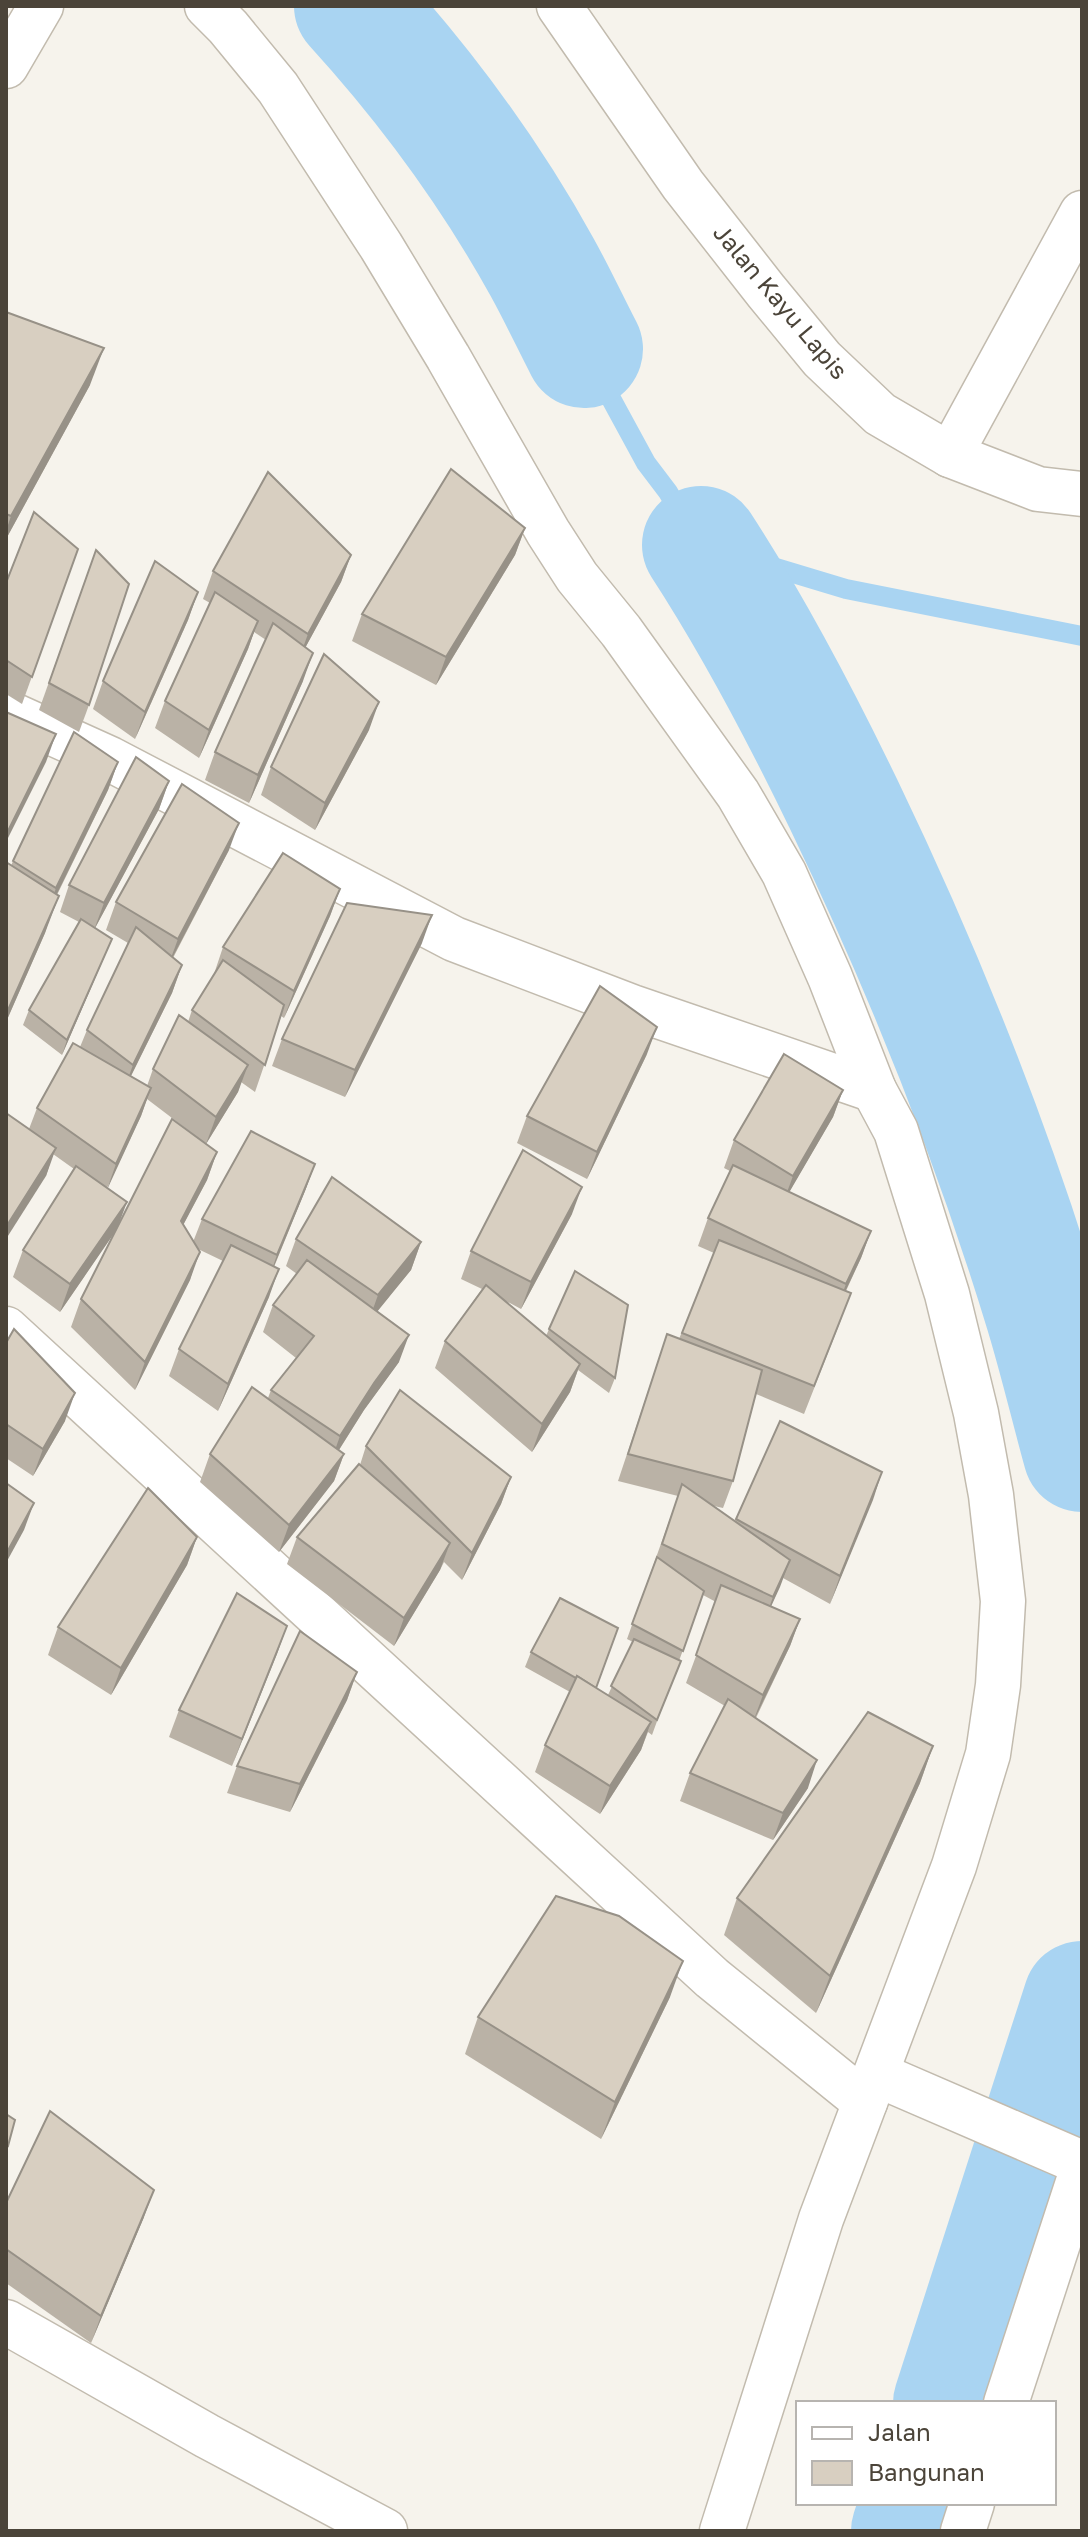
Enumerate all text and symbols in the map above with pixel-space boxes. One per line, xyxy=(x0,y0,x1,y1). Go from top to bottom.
street label: Jalan Kayu Lapis xyxy=(708,218,854,385)
legend xyxy=(796,2401,1056,2505)
text: Jalan xyxy=(868,2417,931,2446)
text: Bangunan xyxy=(868,2457,985,2486)

